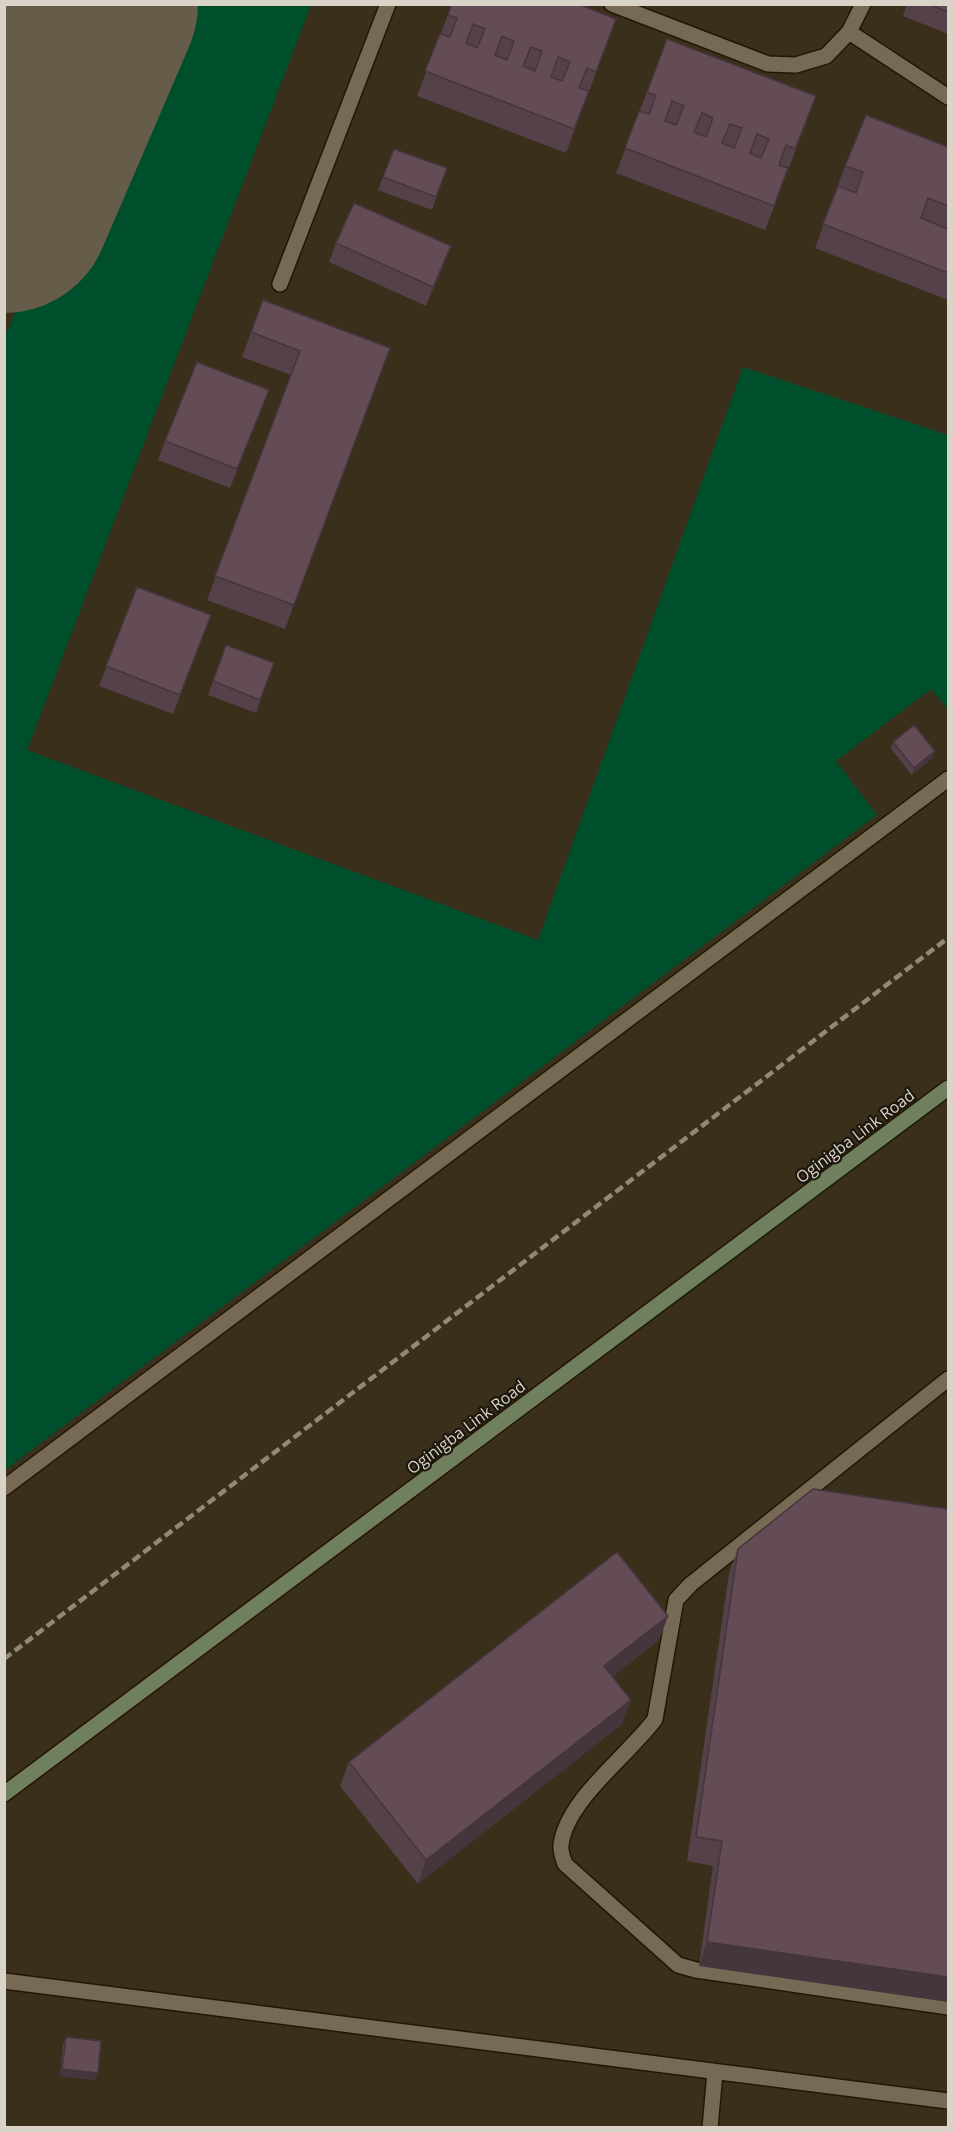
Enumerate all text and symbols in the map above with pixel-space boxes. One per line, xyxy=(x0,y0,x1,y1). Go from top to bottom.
street label: Oginigba Link Road xyxy=(791,1084,919,1188)
street label: Oginigba Link Road xyxy=(402,1375,530,1479)

